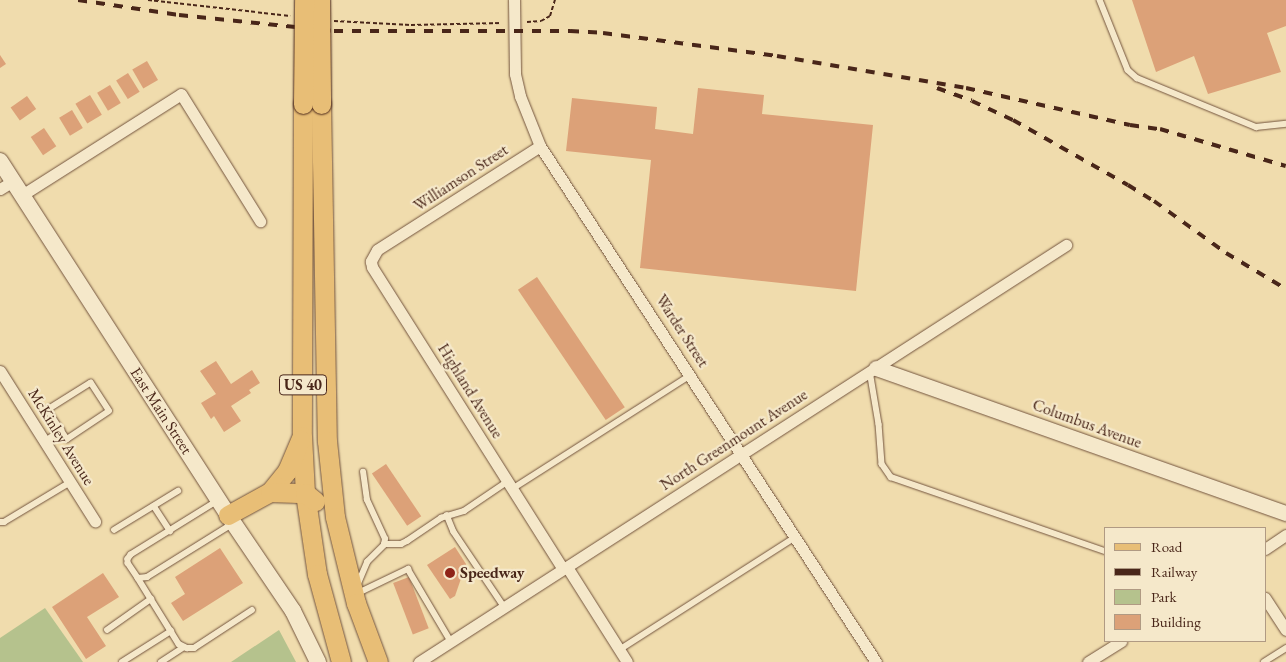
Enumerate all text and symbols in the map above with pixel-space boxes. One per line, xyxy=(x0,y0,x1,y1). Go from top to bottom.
street label: Williamson Street xyxy=(410,140,512,216)
street label: Warder Street xyxy=(651,291,713,371)
street label: Highland Avenue xyxy=(433,340,507,442)
street label: East Main Street xyxy=(126,364,196,458)
road number: US 40 xyxy=(278,372,328,398)
street label: McKinley Avenue xyxy=(24,385,98,489)
street label: North Greenmount Avenue xyxy=(657,385,811,495)
street label: Columbus Avenue xyxy=(1030,395,1144,453)
legend xyxy=(1104,527,1266,642)
text: Road xyxy=(1151,537,1182,556)
text: Railway xyxy=(1151,562,1197,581)
place label: Speedway xyxy=(460,563,525,583)
marker: Speedway xyxy=(444,567,456,579)
text: Park xyxy=(1151,587,1177,606)
text: Building xyxy=(1151,612,1201,631)

